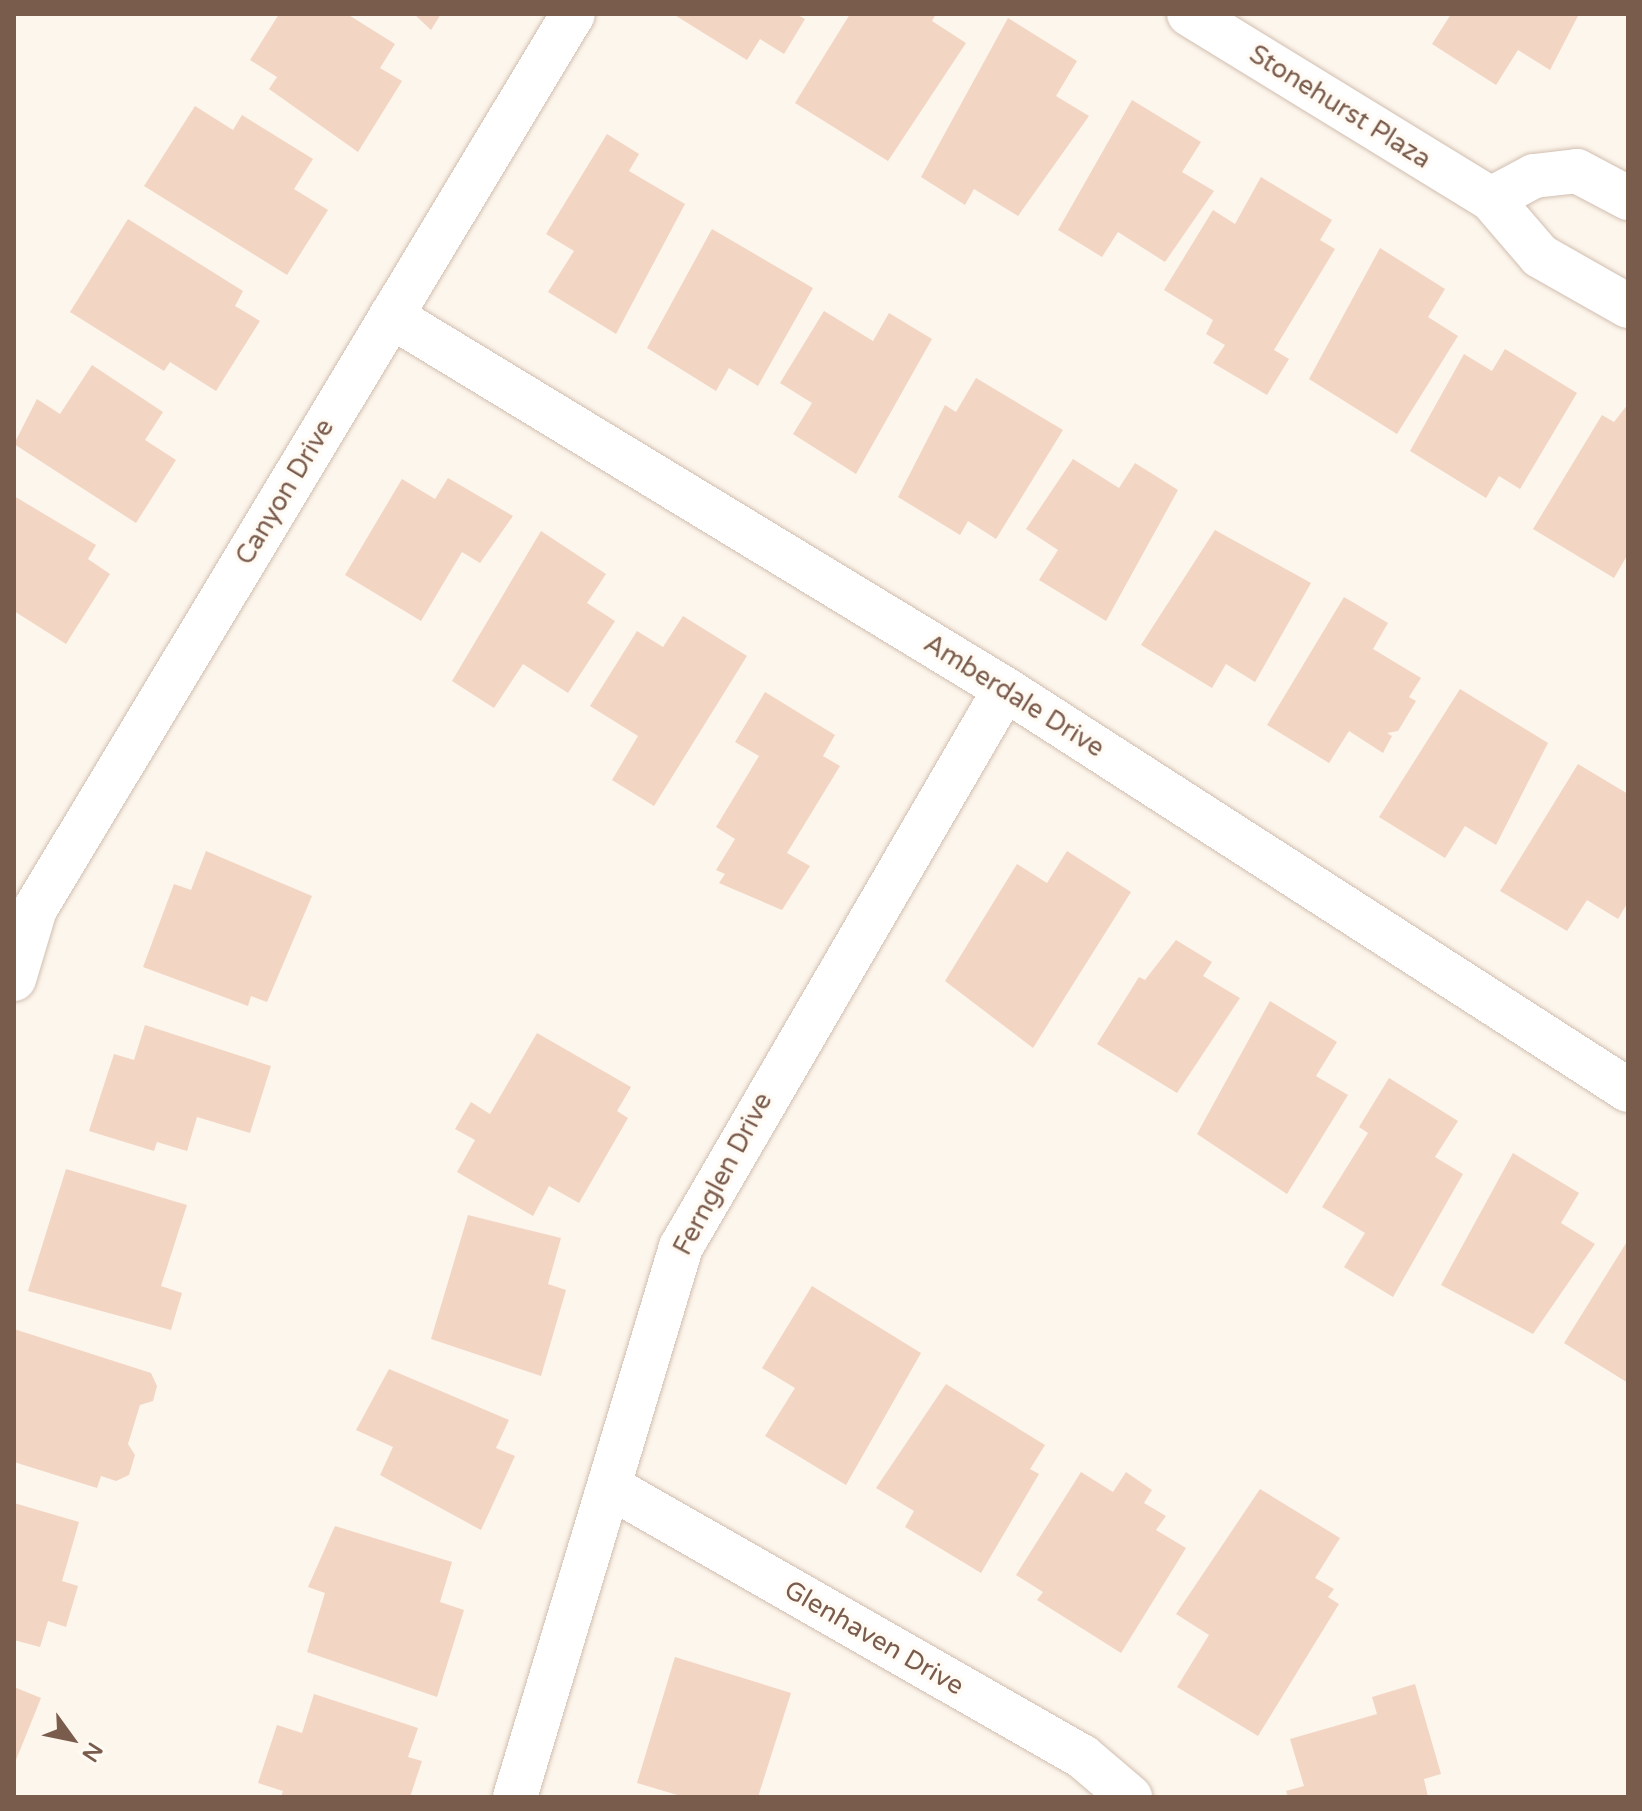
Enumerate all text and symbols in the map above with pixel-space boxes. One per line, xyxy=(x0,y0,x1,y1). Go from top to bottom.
street label: Stonehurst Plaza xyxy=(1243,39,1437,175)
street label: Canyon Drive xyxy=(229,413,341,571)
street label: Amberdale Drive xyxy=(918,628,1110,764)
street label: Fernglen Drive xyxy=(667,1087,779,1261)
street label: Glenhaven Drive xyxy=(779,1574,969,1702)
north arrow xyxy=(32,1699,112,1779)
text: N xyxy=(76,1738,108,1767)

